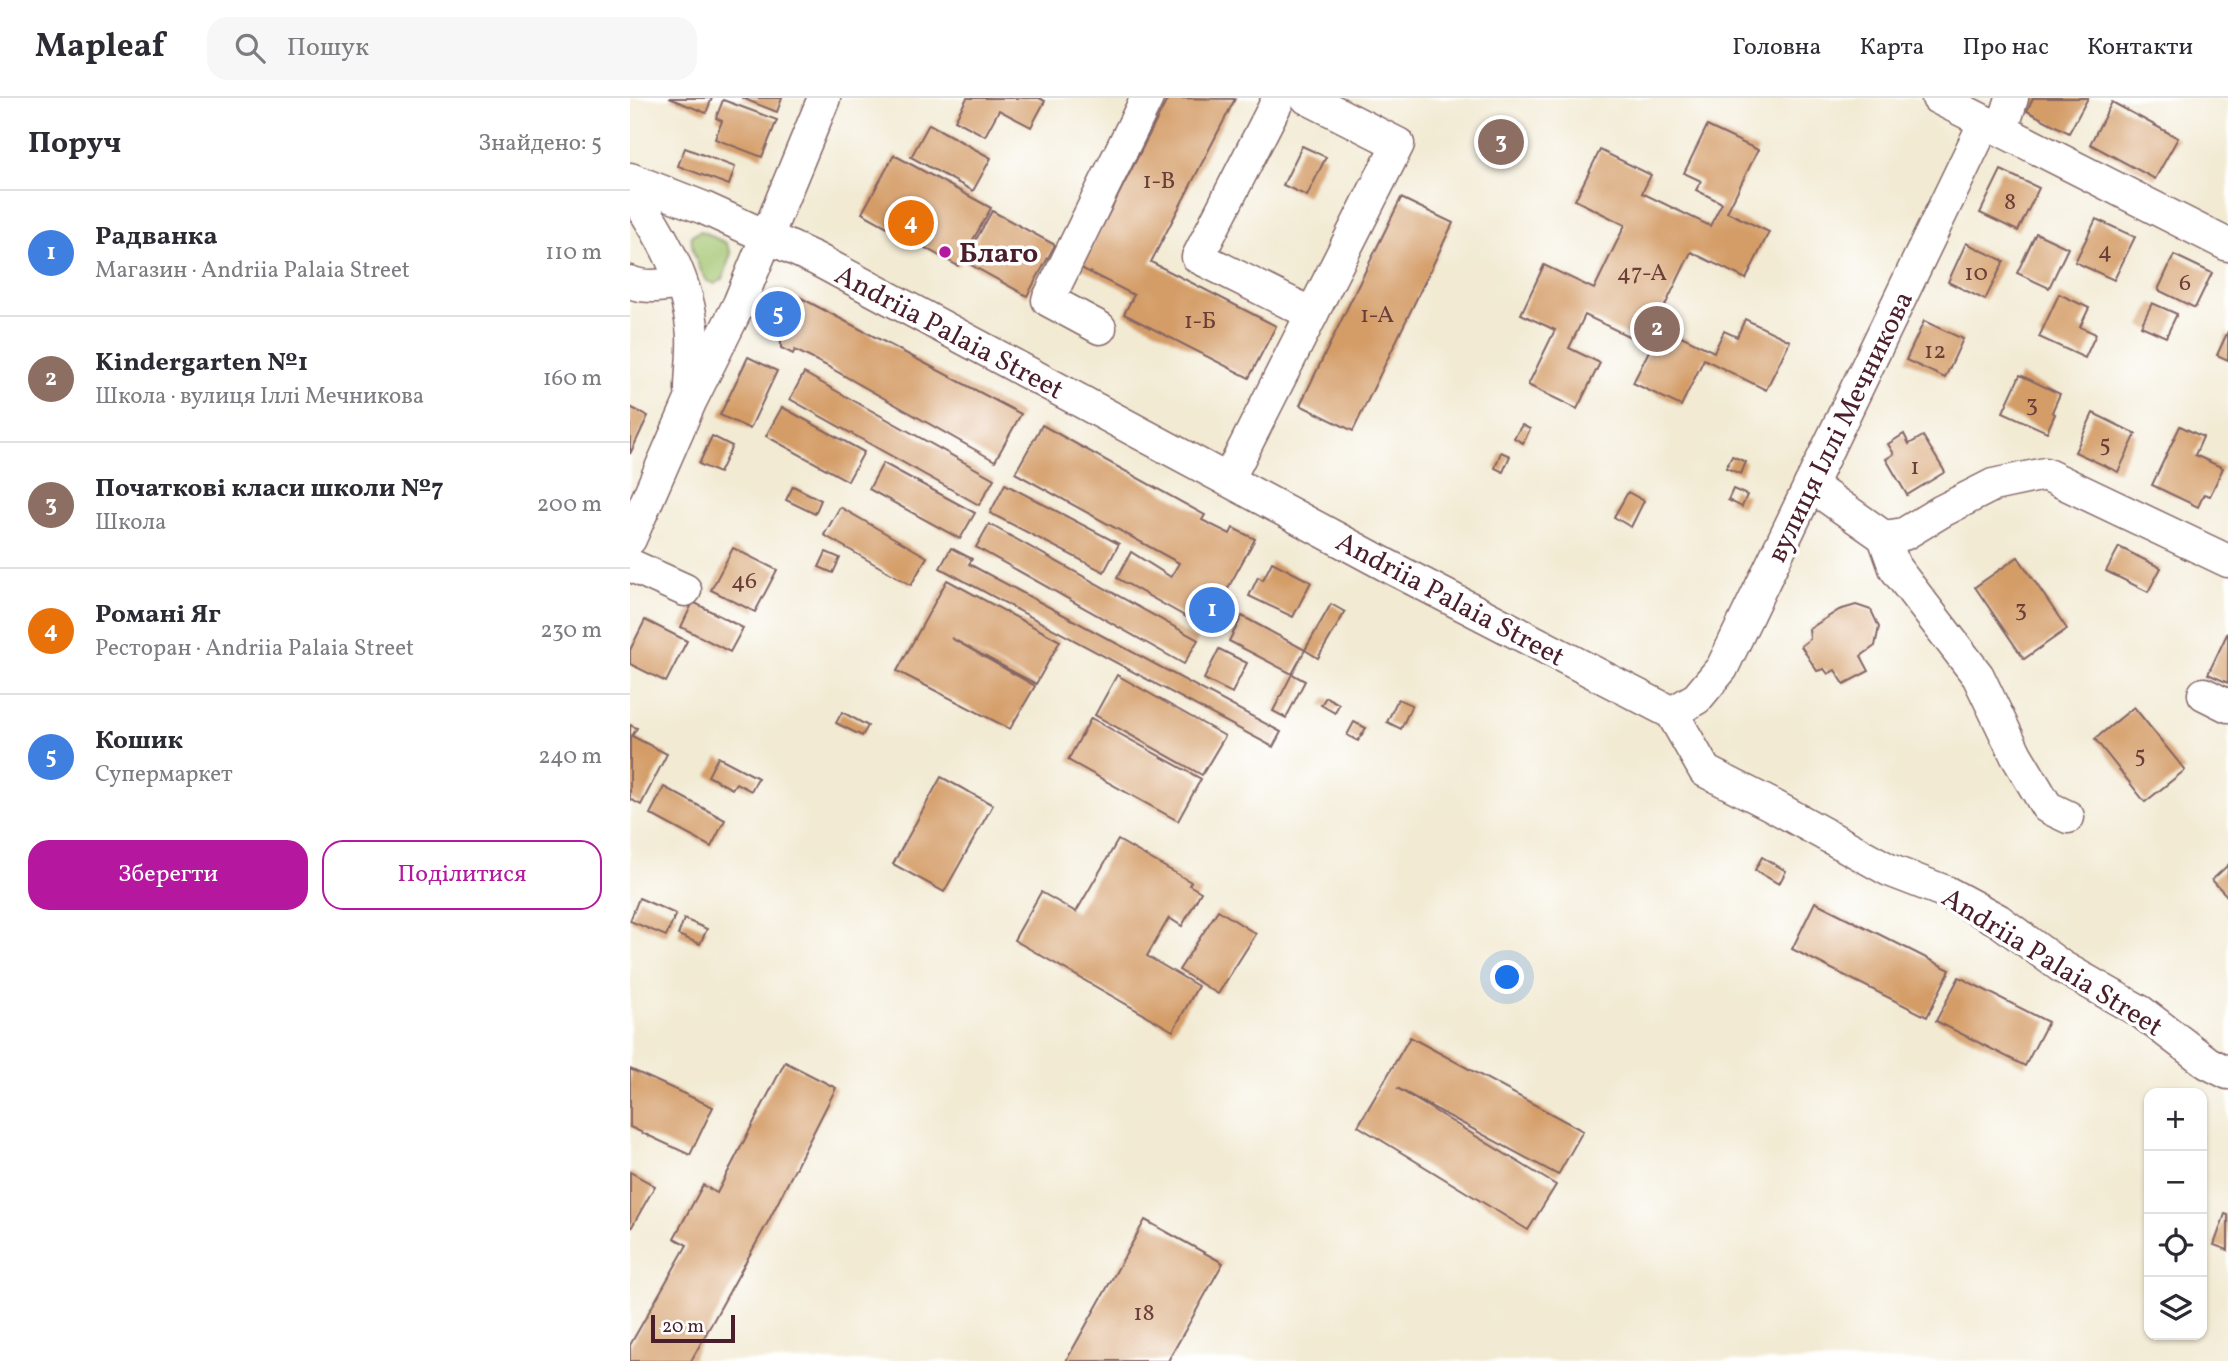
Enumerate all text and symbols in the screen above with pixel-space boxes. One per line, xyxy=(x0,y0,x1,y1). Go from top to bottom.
search box xyxy=(207,17,697,80)
text: Mapleaf xyxy=(35,25,165,71)
icon: search xyxy=(231,29,269,67)
text: Пошук xyxy=(287,30,369,66)
text: Головна xyxy=(1732,31,1821,65)
text: Карта xyxy=(1859,31,1925,65)
text: Про нас xyxy=(1963,31,2049,65)
text: Контакти xyxy=(2087,31,2193,65)
pin: 3 xyxy=(1478,116,1524,168)
text: Поруч xyxy=(28,123,121,165)
text: Знайдено: 5 xyxy=(478,128,602,160)
house number: 1-В xyxy=(1143,165,1175,199)
house number: 8 xyxy=(2004,186,2016,220)
pin: 4 xyxy=(888,197,934,249)
text: Радванка xyxy=(95,219,218,255)
place label: Благо xyxy=(959,235,1038,274)
house number: 4 xyxy=(2098,235,2112,269)
text: 1 xyxy=(46,237,56,269)
text: 110 m xyxy=(545,237,602,269)
marker: Благо xyxy=(937,244,953,260)
text: Магазин · Andriia Palaia Street xyxy=(95,255,410,287)
street label: Andriia Palaia Street xyxy=(827,256,1070,410)
house number: 47-А xyxy=(1617,257,1667,291)
house number: 10 xyxy=(1964,257,1988,291)
house number: 6 xyxy=(2179,267,2191,301)
street label: вулиця Іллі Мечникова xyxy=(1759,285,1924,569)
pin: 5 xyxy=(755,288,801,340)
house number: 1-А xyxy=(1360,299,1394,333)
pin: 2 xyxy=(1634,303,1680,355)
house number: 1-Б xyxy=(1184,305,1216,339)
house number: 12 xyxy=(1924,335,1946,369)
text: Kindergarten №1 xyxy=(95,345,308,381)
text: 2 xyxy=(45,363,57,395)
text: 160 m xyxy=(543,363,602,395)
text: Школа · вулиця Іллі Мечникова xyxy=(95,381,424,413)
house number: 3 xyxy=(2026,388,2038,422)
house number: 5 xyxy=(2099,428,2111,462)
house number: 1 xyxy=(1910,451,1920,485)
text: Початкові класи школи №7 xyxy=(95,471,444,507)
text: 3 xyxy=(45,489,57,521)
text: 200 m xyxy=(537,489,602,521)
text: Школа xyxy=(95,507,166,539)
street label: Andriia Palaia Street xyxy=(1328,523,1571,677)
house number: 46 xyxy=(731,565,757,599)
pin: 1 xyxy=(1189,584,1235,636)
house number: 3 xyxy=(2015,593,2027,627)
text: Романі Яг xyxy=(95,597,221,633)
text: 4 xyxy=(44,615,58,647)
text: 230 m xyxy=(540,615,602,647)
text: Ресторан · Andriia Palaia Street xyxy=(95,633,414,665)
text: Кошик xyxy=(95,723,183,759)
house number: 5 xyxy=(2134,739,2146,773)
text: 5 xyxy=(45,741,57,773)
text: 240 m xyxy=(538,741,602,773)
text: Супермаркет xyxy=(95,759,233,791)
button: Зберегти xyxy=(28,840,308,910)
button: Поділитися xyxy=(322,840,602,910)
street label: Andriia Palaia Street xyxy=(1934,879,2170,1047)
your location xyxy=(1490,960,1524,994)
map controls xyxy=(2144,1088,2207,1340)
button: + xyxy=(2144,1088,2207,1151)
button: − xyxy=(2144,1151,2207,1214)
button: locate xyxy=(2144,1214,2207,1277)
button: layers xyxy=(2144,1277,2207,1340)
house number: 18 xyxy=(1133,1297,1155,1331)
scale bar xyxy=(651,1312,735,1344)
text: 20 m xyxy=(662,1314,704,1340)

